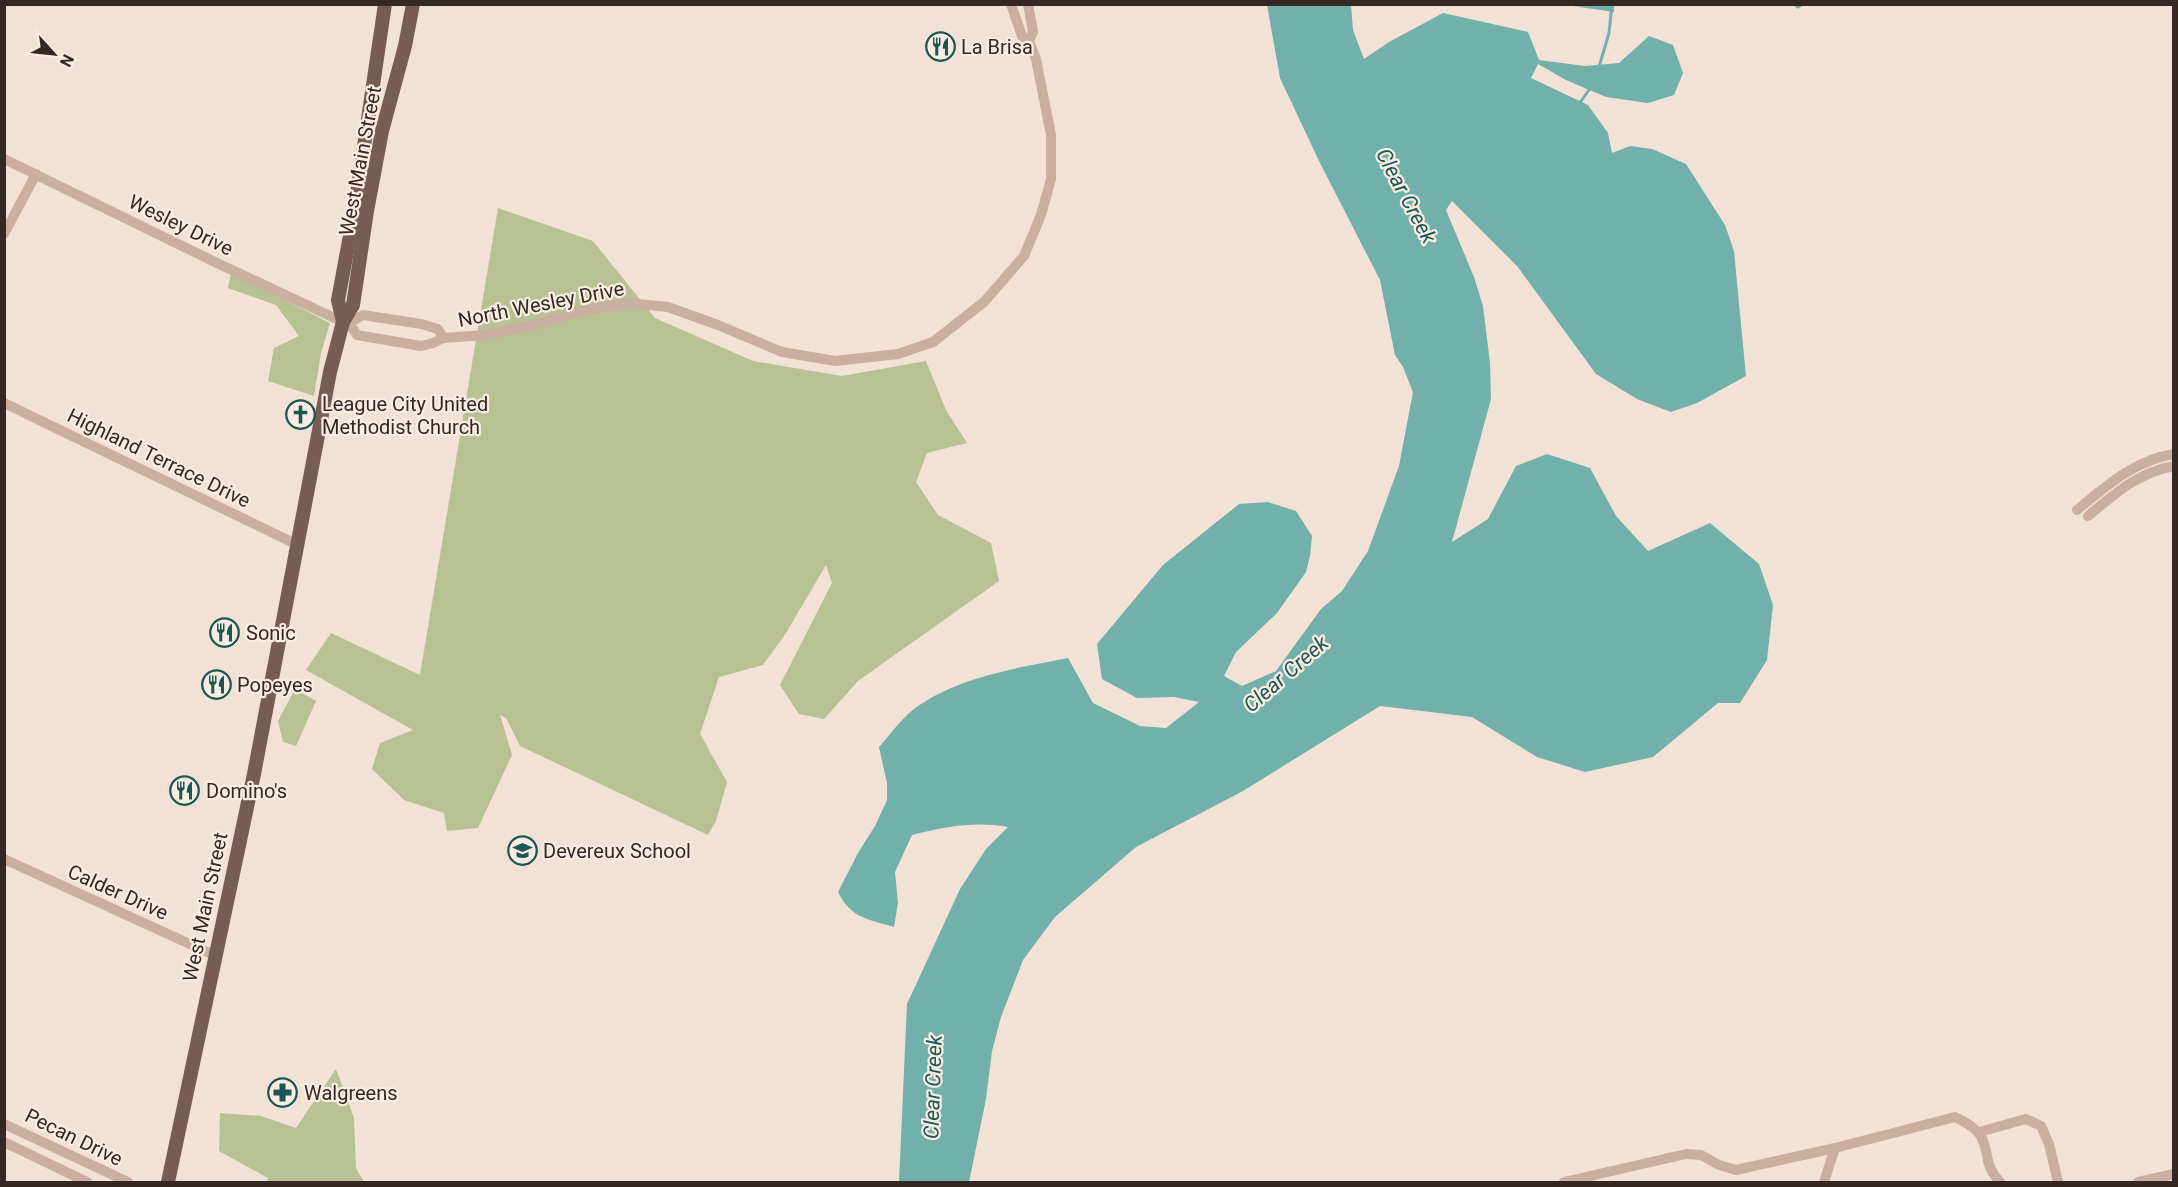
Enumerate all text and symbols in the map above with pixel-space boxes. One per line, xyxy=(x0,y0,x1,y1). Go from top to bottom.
north arrow xyxy=(24,24,84,84)
restaurant icon: La Brisa xyxy=(924,31,956,63)
place label: La Brisa xyxy=(961,35,1033,59)
text: N xyxy=(56,51,78,70)
street label: West Main Street xyxy=(334,84,386,238)
water label: Clear Creek xyxy=(1371,144,1441,248)
street label: Wesley Drive xyxy=(125,189,237,261)
street label: North Wesley Drive xyxy=(456,276,626,332)
place label: League City United Methodist Church xyxy=(322,392,488,439)
church icon: League City United Methodist Church xyxy=(285,399,317,431)
street label: Highland Terrace Drive xyxy=(64,403,254,513)
restaurant icon: Sonic xyxy=(209,617,241,649)
place label: Sonic xyxy=(246,621,296,645)
water label: Clear Creek xyxy=(1239,630,1334,717)
restaurant icon: Popeyes xyxy=(200,669,232,701)
place label: Popeyes xyxy=(237,673,313,697)
restaurant icon: Domino's xyxy=(169,775,201,807)
place label: Domino's xyxy=(206,779,287,803)
street label: West Main Street xyxy=(177,830,233,984)
school or university icon: Devereux School xyxy=(506,835,538,867)
place label: Devereux School xyxy=(543,839,691,863)
street label: Calder Drive xyxy=(64,859,172,925)
water label: Clear Creek xyxy=(919,1034,947,1139)
pharmacy icon: Walgreens xyxy=(267,1077,299,1109)
place label: Walgreens xyxy=(304,1081,398,1105)
street label: Pecan Drive xyxy=(21,1103,127,1171)

